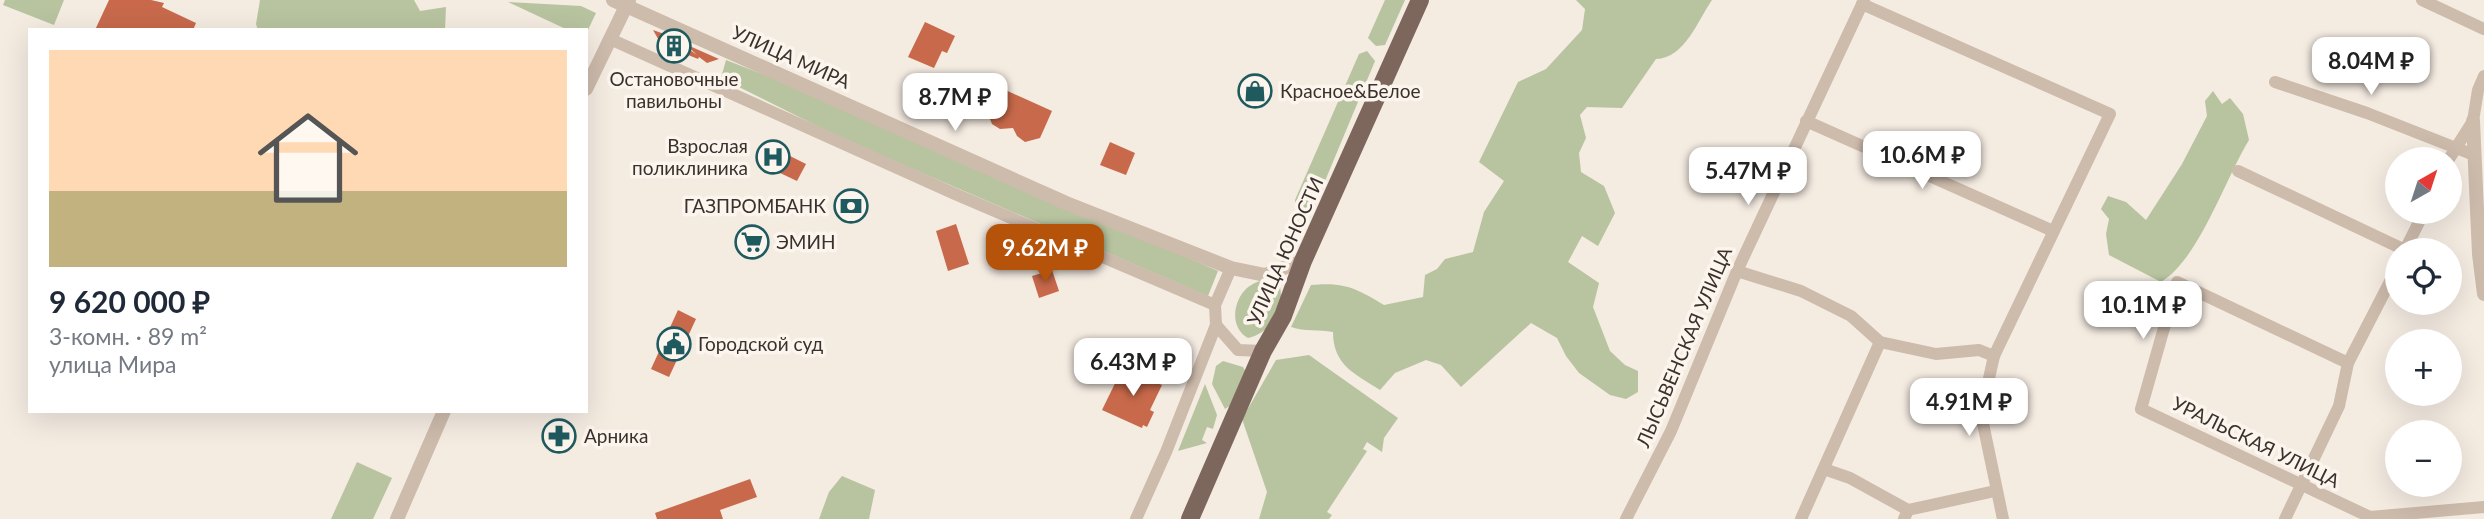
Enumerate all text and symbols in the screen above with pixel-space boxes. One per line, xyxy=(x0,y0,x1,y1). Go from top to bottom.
street label: УЛИЦА МИРА xyxy=(728,20,854,93)
building icon: Остановочные павильоны xyxy=(655,27,693,65)
pin: 8.04M ₽ xyxy=(2306,38,2436,97)
text: 8.04M ₽ xyxy=(2328,46,2414,74)
place label: Остановочные павильоны xyxy=(609,67,739,112)
shop icon: Красное&Белое xyxy=(1236,72,1274,110)
pin: 8.7M ₽ xyxy=(898,74,1012,133)
place label: Красное&Белое xyxy=(1280,79,1420,102)
text: 8.7M ₽ xyxy=(919,82,991,110)
icon: home xyxy=(245,95,371,221)
pin: 10.6M ₽ xyxy=(1857,132,1987,191)
place label: Взрослая поликлиника xyxy=(632,134,748,179)
hospital icon: Взрослая поликлиника xyxy=(754,138,792,176)
text: 10.6M ₽ xyxy=(1879,140,1965,168)
north arrow xyxy=(2385,147,2462,224)
map controls xyxy=(2385,147,2462,497)
pin: 5.47M ₽ xyxy=(1683,148,1813,207)
text: 5.47M ₽ xyxy=(1705,156,1791,184)
street label: УЛИЦА ЮНОСТИ xyxy=(1242,173,1327,328)
bank icon: ГАЗПРОМБАНК xyxy=(832,187,870,225)
place label: ГАЗПРОМБАНК xyxy=(684,194,826,217)
supermarket icon: ЭМИН xyxy=(733,223,771,261)
pin: 9.62M ₽ xyxy=(980,224,1110,284)
place label: ЭМИН xyxy=(776,230,836,253)
text: 9.62M ₽ xyxy=(1002,233,1088,261)
button: locate xyxy=(2385,238,2462,315)
street label: ЛЫСЬВЕНСКАЯ УЛИЦА xyxy=(1630,243,1736,451)
pin: 10.1M ₽ xyxy=(2078,282,2208,341)
text: 9 620 000 ₽ xyxy=(49,283,210,319)
text: 10.1M ₽ xyxy=(2100,290,2186,318)
text: 3-комн. · 89 m² xyxy=(49,322,207,350)
public building icon: Городской суд xyxy=(655,325,693,363)
button: + xyxy=(2385,329,2462,406)
place label: Городской суд xyxy=(698,332,823,355)
pin: 6.43M ₽ xyxy=(1068,338,1198,398)
text: 6.43M ₽ xyxy=(1090,347,1176,375)
text: улица Мира xyxy=(49,350,176,378)
pin: 4.91M ₽ xyxy=(1904,378,2034,438)
text: 4.91M ₽ xyxy=(1926,387,2012,415)
street label: УРАЛЬСКАЯ УЛИЦА xyxy=(2169,391,2344,492)
pharmacy icon: Арника xyxy=(540,417,578,455)
button: − xyxy=(2385,420,2462,497)
place label: Арника xyxy=(584,424,648,447)

